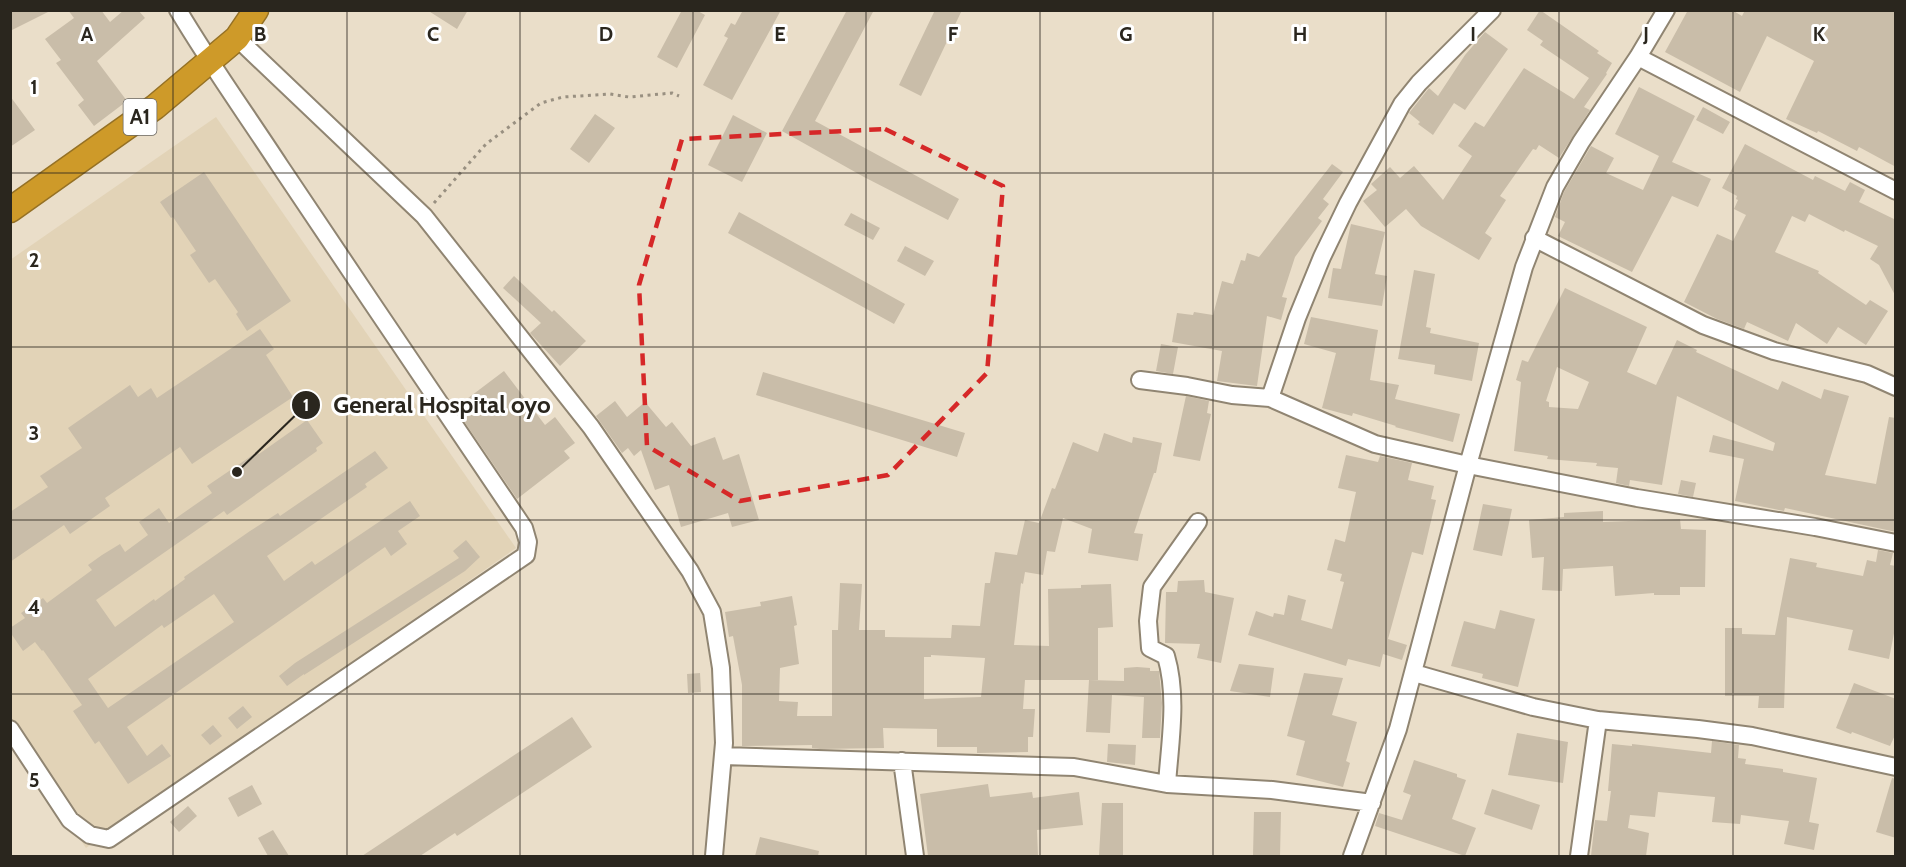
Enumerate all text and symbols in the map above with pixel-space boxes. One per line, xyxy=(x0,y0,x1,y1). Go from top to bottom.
text: A xyxy=(81,22,94,46)
text: B xyxy=(254,22,266,46)
text: C xyxy=(427,22,439,46)
text: D xyxy=(599,22,613,46)
text: E xyxy=(774,22,786,46)
text: F xyxy=(948,22,959,46)
text: G xyxy=(1119,22,1133,46)
text: H xyxy=(1293,22,1307,46)
text: I xyxy=(1470,22,1476,46)
text: J xyxy=(1642,22,1649,46)
text: K xyxy=(1813,22,1826,46)
text: 1 xyxy=(30,75,38,99)
road number: A1 xyxy=(124,99,156,135)
text: 2 xyxy=(29,248,39,272)
callout: General Hospital oyo xyxy=(291,384,562,426)
text: General Hospital oyo xyxy=(333,390,551,419)
text: 1 xyxy=(303,394,309,416)
text: 3 xyxy=(29,421,39,445)
text: 4 xyxy=(28,595,40,619)
text: 5 xyxy=(29,768,39,792)

